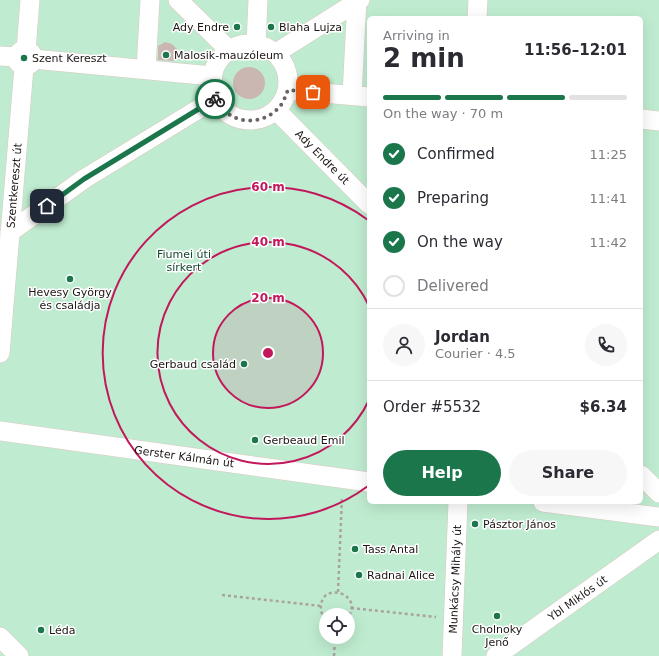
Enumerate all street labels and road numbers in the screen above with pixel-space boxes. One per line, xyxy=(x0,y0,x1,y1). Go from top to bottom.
street label: Ady Endre út xyxy=(293,127,353,187)
street label: Szentkereszt út xyxy=(4,142,24,229)
street label: Gerster Kálmán út xyxy=(133,443,236,470)
street label: Munkácsy Mihály út xyxy=(446,524,464,634)
street label: Ybl Miklós út xyxy=(545,572,610,624)

